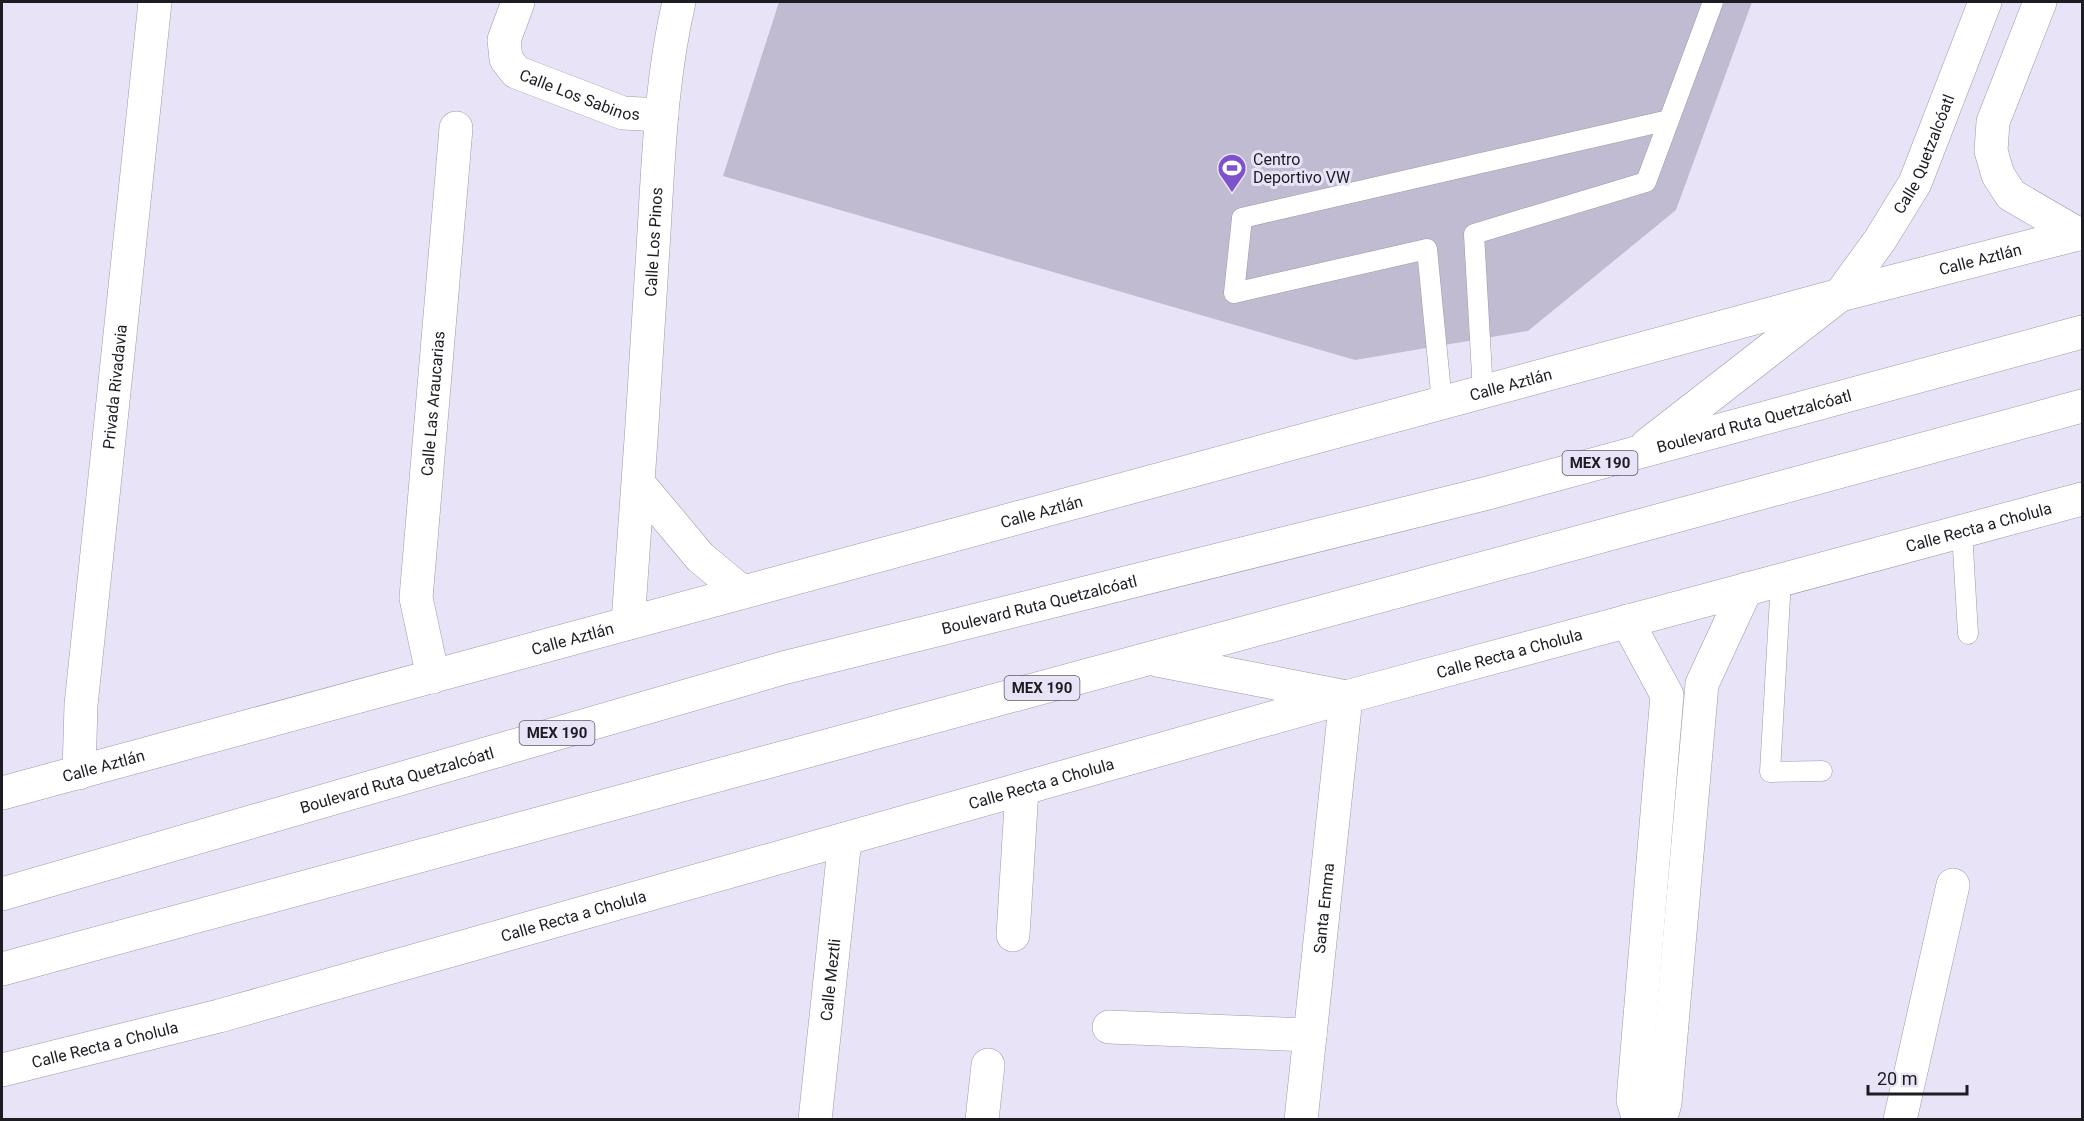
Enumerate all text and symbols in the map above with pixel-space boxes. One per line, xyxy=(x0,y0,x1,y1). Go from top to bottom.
street label: Calle Los Sabinos xyxy=(517,65,640,123)
street label: Calle Quetzalcóatl xyxy=(1889,91,1958,217)
place label: Centro Deportivo VW xyxy=(1253,150,1350,187)
sports icon: Centro Deportivo VW xyxy=(1216,152,1248,194)
street label: Calle Los Pinos xyxy=(641,187,666,297)
street label: Calle Aztlán xyxy=(1937,239,2023,279)
street label: Privada Rivadavia xyxy=(98,323,131,450)
street label: Calle Las Araucarias xyxy=(417,330,448,477)
street label: Calle Aztlán xyxy=(1467,364,1554,404)
street label: Boulevard Ruta Quetzalcóatl xyxy=(1655,385,1853,456)
road number: MEX 190 xyxy=(1562,451,1638,475)
street label: Calle Aztlán xyxy=(998,491,1085,532)
street label: Calle Recta a Cholula xyxy=(1904,498,2054,556)
street label: Boulevard Ruta Quetzalcóatl xyxy=(939,571,1139,638)
street label: Calle Aztlán xyxy=(529,618,616,659)
street label: Calle Recta a Cholula xyxy=(1434,624,1584,682)
road number: MEX 190 xyxy=(1004,676,1080,700)
road number: MEX 190 xyxy=(520,721,594,745)
street label: Boulevard Ruta Quetzalcóatl xyxy=(298,743,496,817)
street label: Calle Aztlán xyxy=(60,745,147,786)
street label: Calle Recta a Cholula xyxy=(966,754,1116,813)
street label: Santa Emma xyxy=(1309,862,1338,954)
street label: Calle Recta a Cholula xyxy=(499,886,648,945)
street label: Calle Meztli xyxy=(816,938,844,1022)
street label: Calle Recta a Cholula xyxy=(30,1017,180,1072)
scale bar xyxy=(1868,1058,1967,1096)
text: 20 m xyxy=(1877,1068,1917,1089)

